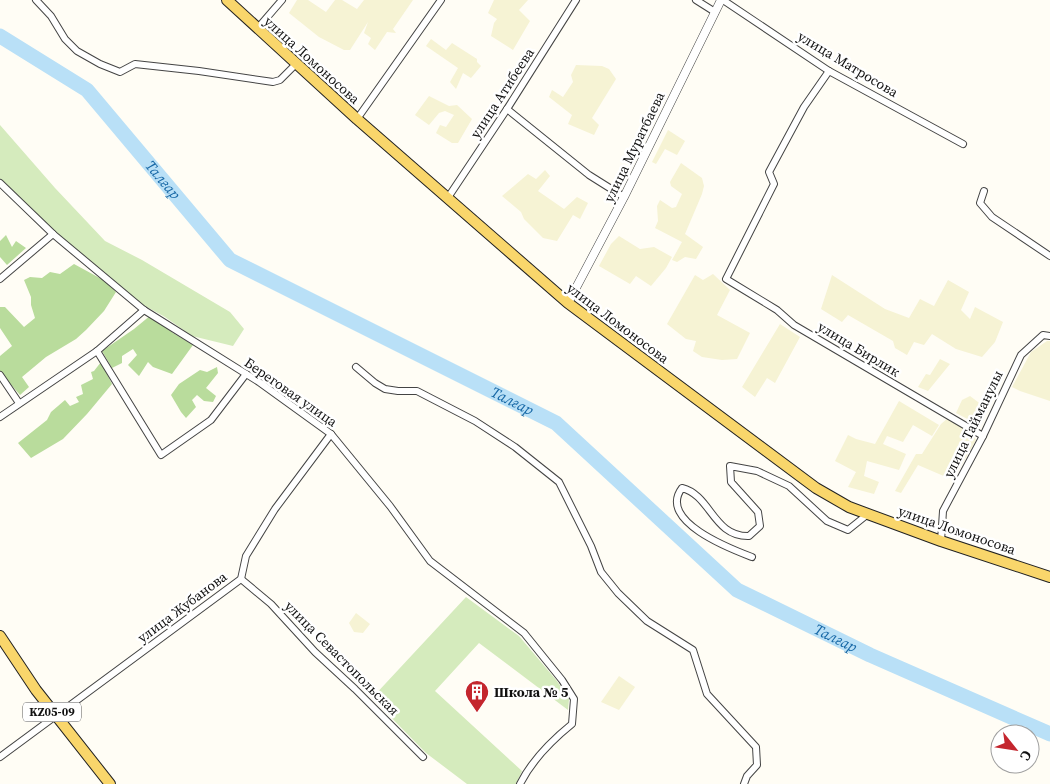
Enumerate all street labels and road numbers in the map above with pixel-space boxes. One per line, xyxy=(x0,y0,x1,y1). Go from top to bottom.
street label: улица Ломоносова xyxy=(260,11,365,109)
street label: улица Матросова xyxy=(794,26,903,102)
street label: улица Атибеева xyxy=(465,43,539,142)
street label: улица Муратбаева xyxy=(599,88,670,206)
street label: улица Ломоносова xyxy=(563,278,674,369)
street label: улица Бирлик xyxy=(814,316,904,382)
street label: Береговая улица xyxy=(240,352,342,432)
street label: улица Тайманулы xyxy=(938,367,1008,481)
street label: улица Ломоносова xyxy=(896,501,1019,560)
street label: улица Жубанова xyxy=(133,566,232,647)
street label: улица Севастопольская xyxy=(280,596,404,720)
road number: KZ05-09 xyxy=(23,702,81,722)

